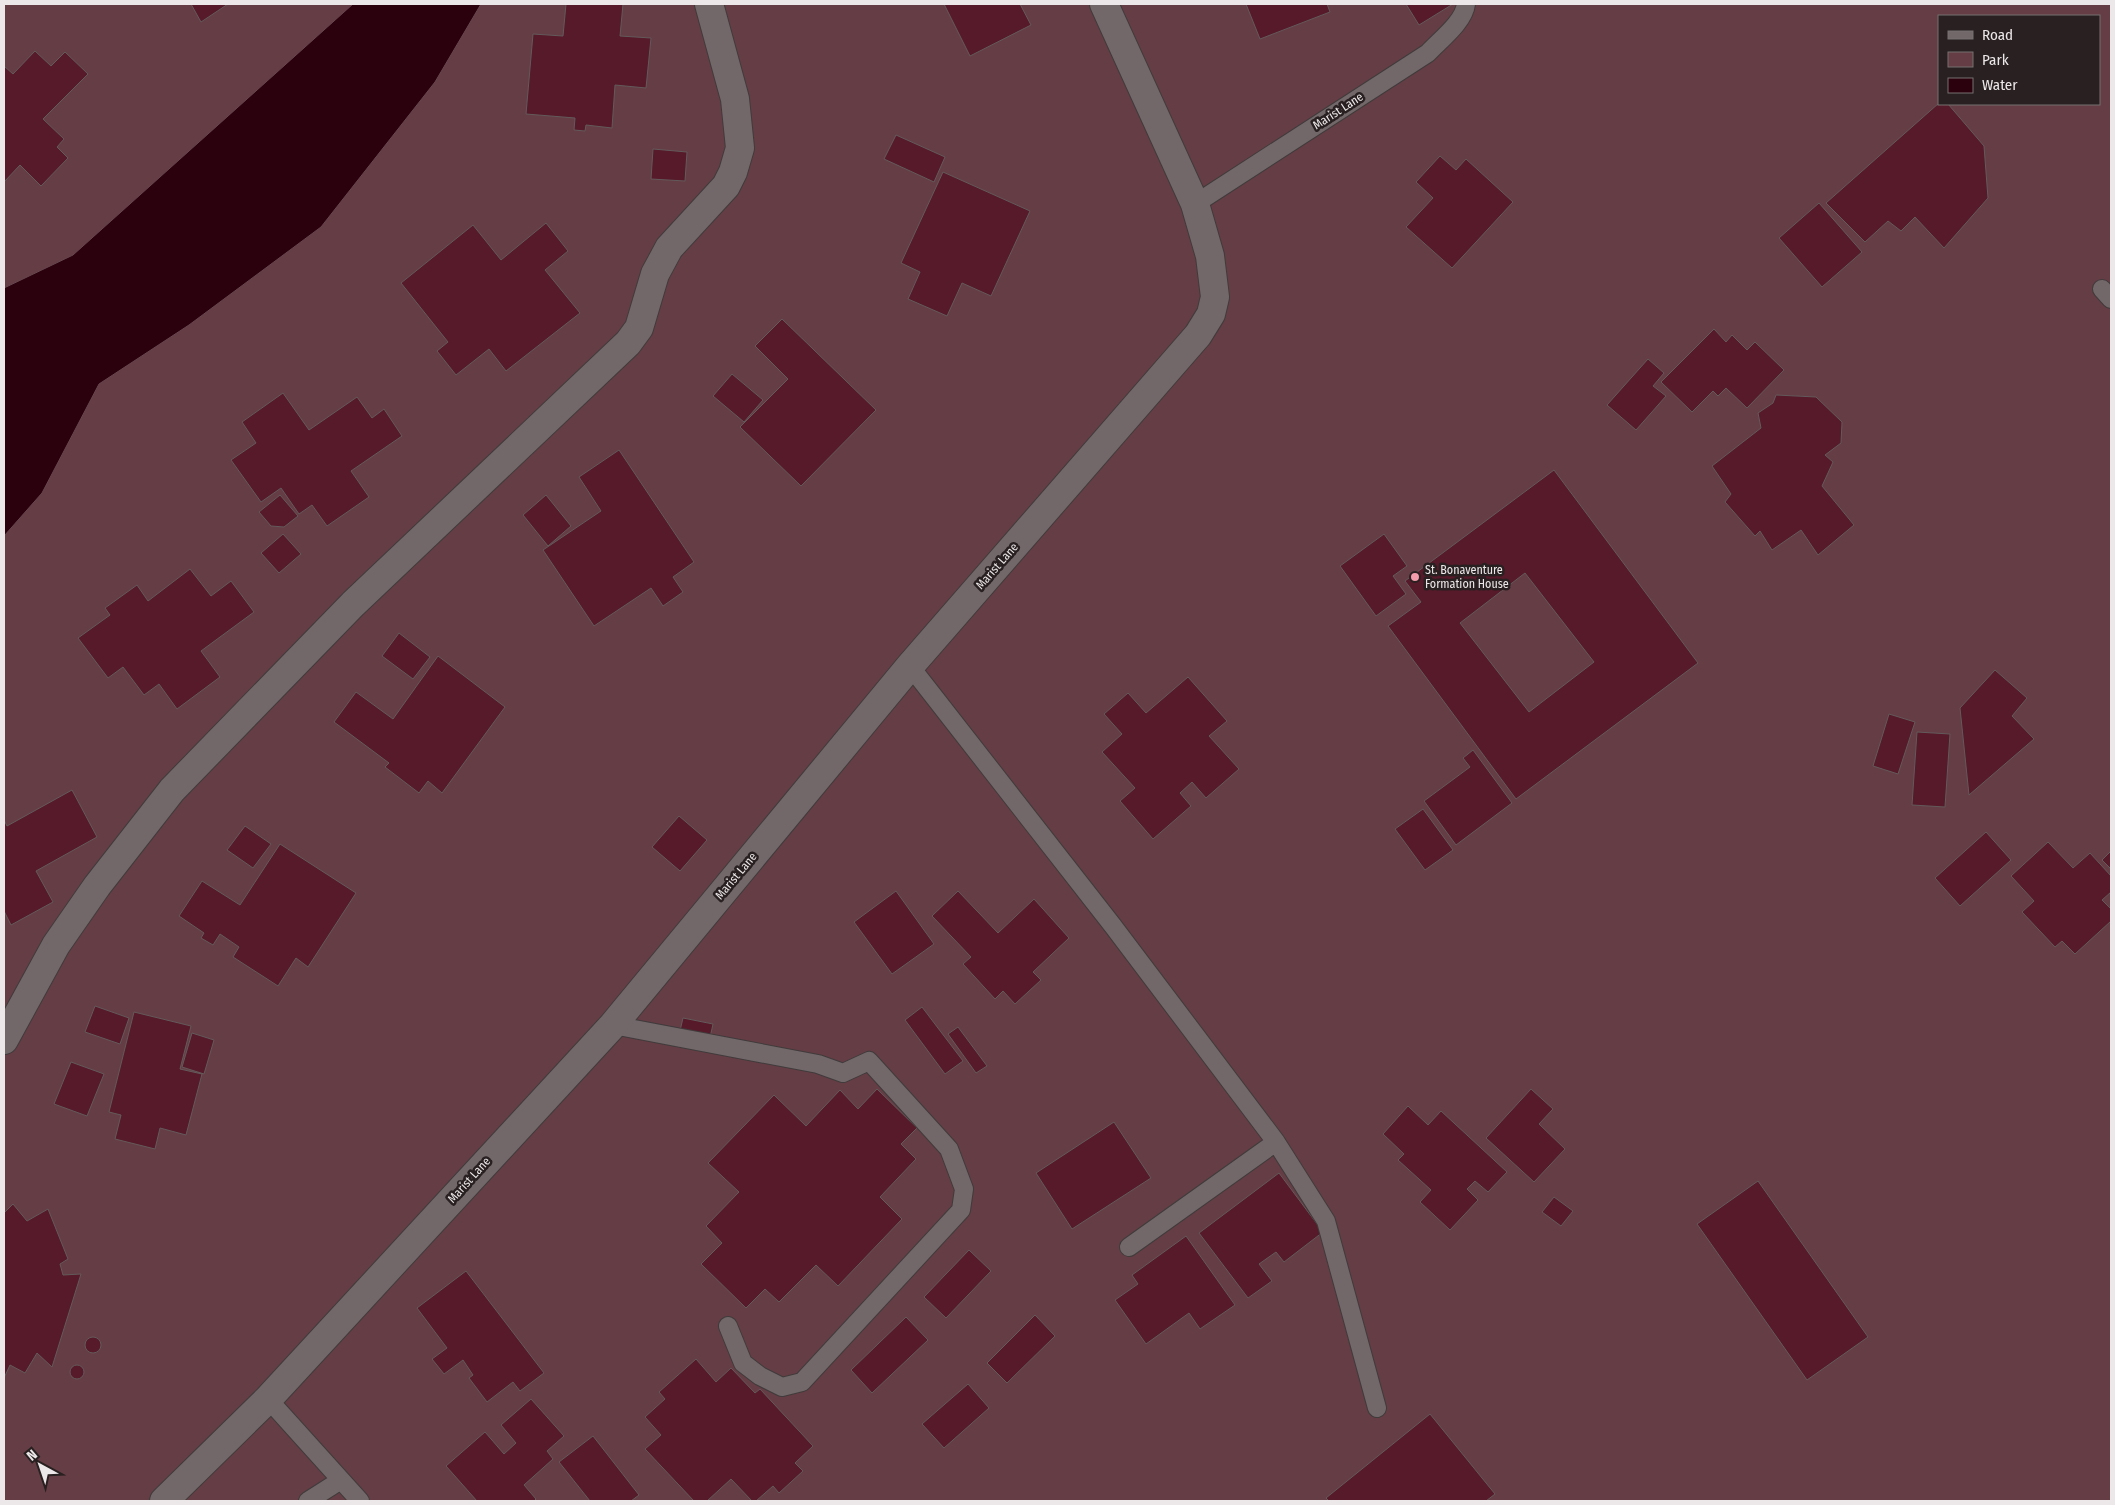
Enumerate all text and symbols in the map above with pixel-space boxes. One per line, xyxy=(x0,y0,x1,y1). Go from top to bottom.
legend xyxy=(1938,15,2100,105)
text: Road xyxy=(1982,26,2013,44)
text: Park xyxy=(1982,51,2009,69)
text: Water xyxy=(1982,76,2018,94)
street label: Marist Lane xyxy=(1310,90,1366,132)
street label: Marist Lane xyxy=(973,540,1021,592)
place label: St. Bonaventure Formation House xyxy=(1425,563,1509,591)
marker: St. Bonaventure Formation House xyxy=(1409,571,1421,583)
street label: Marist Lane xyxy=(712,850,760,902)
street label: Marist Lane xyxy=(445,1154,493,1206)
north arrow xyxy=(15,1440,65,1490)
text: N xyxy=(23,1446,41,1465)

